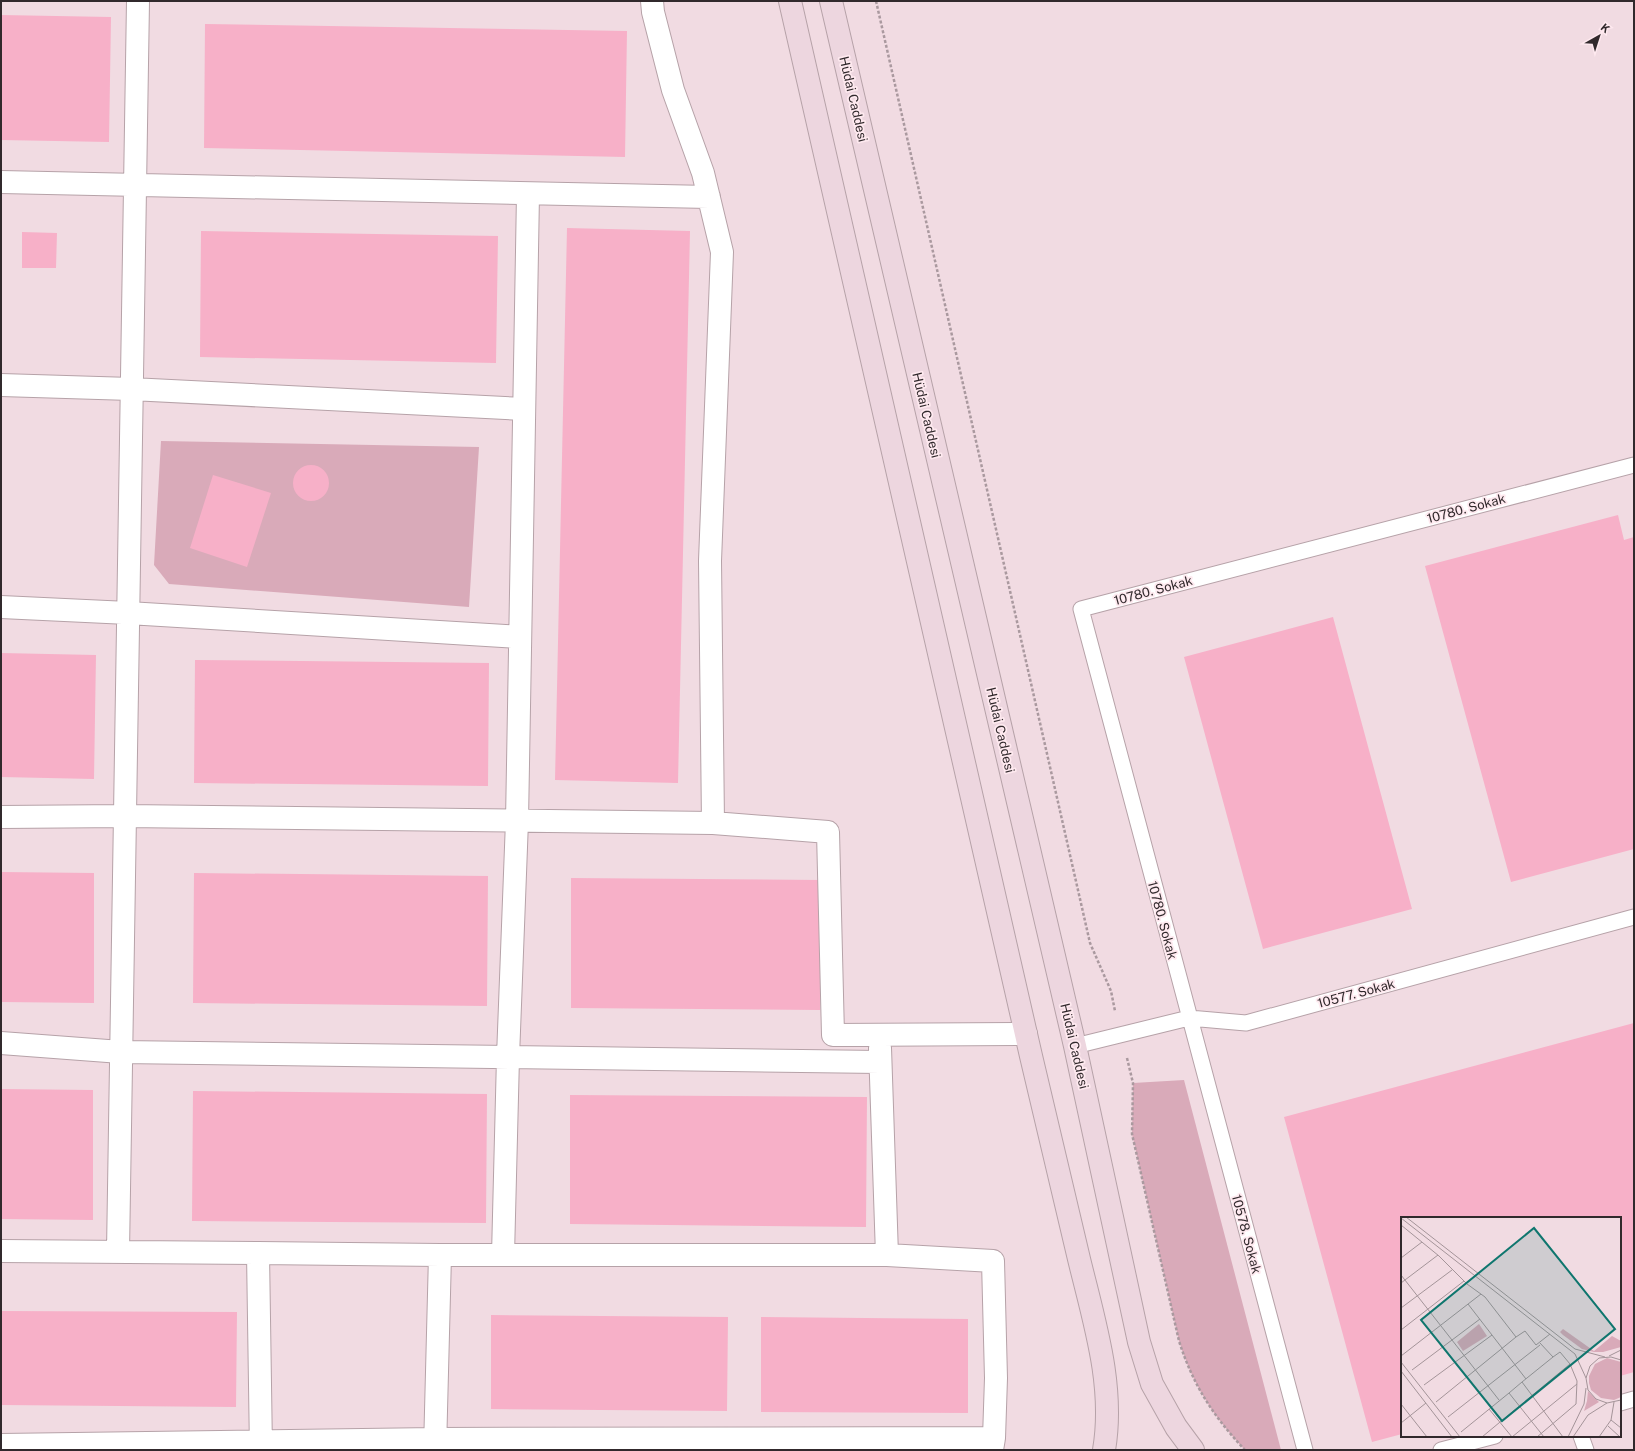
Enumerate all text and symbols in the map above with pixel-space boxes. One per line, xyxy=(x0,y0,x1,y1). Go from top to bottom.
north arrow xyxy=(1579,16,1619,56)
text: K xyxy=(1598,21,1612,35)
street label: Hüdai Caddesi xyxy=(836,55,871,143)
street label: Hüdai Caddesi xyxy=(909,371,944,459)
street label: 10780. Sokak xyxy=(1425,491,1507,526)
street label: 10780. Sokak xyxy=(1112,573,1194,608)
street label: Hüdai Caddesi xyxy=(983,686,1018,774)
street label: 10780. Sokak xyxy=(1145,879,1180,961)
street label: 10577. Sokak xyxy=(1316,976,1396,1011)
street label: Hüdai Caddesi xyxy=(1057,1002,1092,1090)
street label: 10578. Sokak xyxy=(1229,1193,1264,1275)
inset map xyxy=(1401,1217,1621,1437)

